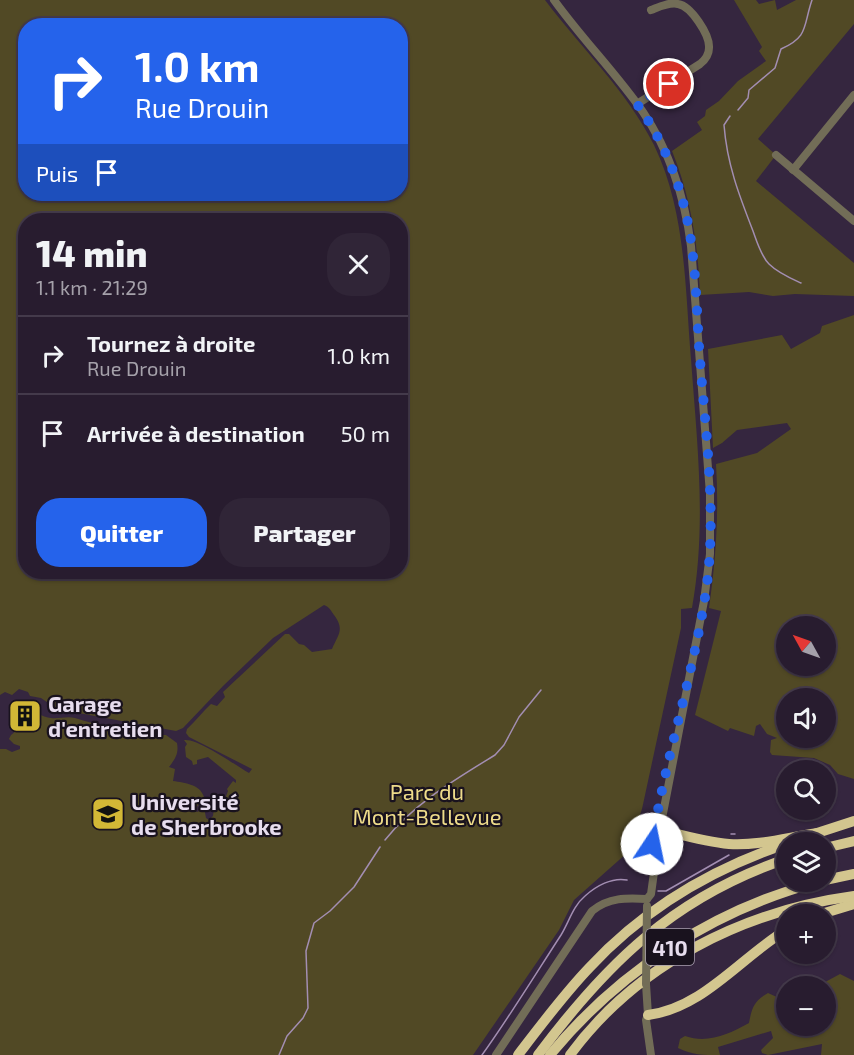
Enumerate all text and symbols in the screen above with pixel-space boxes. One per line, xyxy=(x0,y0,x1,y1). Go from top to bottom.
text: 1.0 km xyxy=(135,40,259,90)
icon: right xyxy=(36,42,114,120)
pin xyxy=(643,58,694,109)
icon: arrive xyxy=(652,67,685,100)
text: Rue Drouin xyxy=(135,91,269,123)
icon: arrive xyxy=(90,156,123,189)
text: Puis xyxy=(36,160,78,186)
text: 14 min xyxy=(36,231,148,274)
button: close xyxy=(327,233,390,296)
text: 1.1 km · 21:29 xyxy=(36,275,148,299)
text: Tournez à droite xyxy=(87,330,256,356)
icon: right xyxy=(36,339,69,372)
text: 1.0 km xyxy=(328,342,390,368)
text: Rue Drouin xyxy=(87,356,186,380)
icon: arrive xyxy=(36,417,69,450)
text: Arrivée à destination xyxy=(87,420,305,446)
text: 50 m xyxy=(341,420,390,446)
button: Quitter xyxy=(36,498,207,567)
button: Partager xyxy=(219,498,390,567)
north arrow xyxy=(776,616,836,676)
map controls xyxy=(776,616,836,1036)
button: sound xyxy=(776,688,836,748)
place label: Garage d'entretien xyxy=(48,690,162,741)
building icon: Garage d'entretien xyxy=(7,698,43,734)
button: search xyxy=(776,760,836,820)
park label: Parc du Mont-Bellevue xyxy=(352,778,502,829)
place label: Université de Sherbrooke xyxy=(131,788,282,839)
school or university icon: Université de Sherbrooke xyxy=(90,796,126,832)
position arrow xyxy=(620,812,684,876)
button: layers xyxy=(776,832,836,892)
button: + xyxy=(776,904,836,964)
road number: 410 xyxy=(646,929,694,965)
button: − xyxy=(776,976,836,1036)

